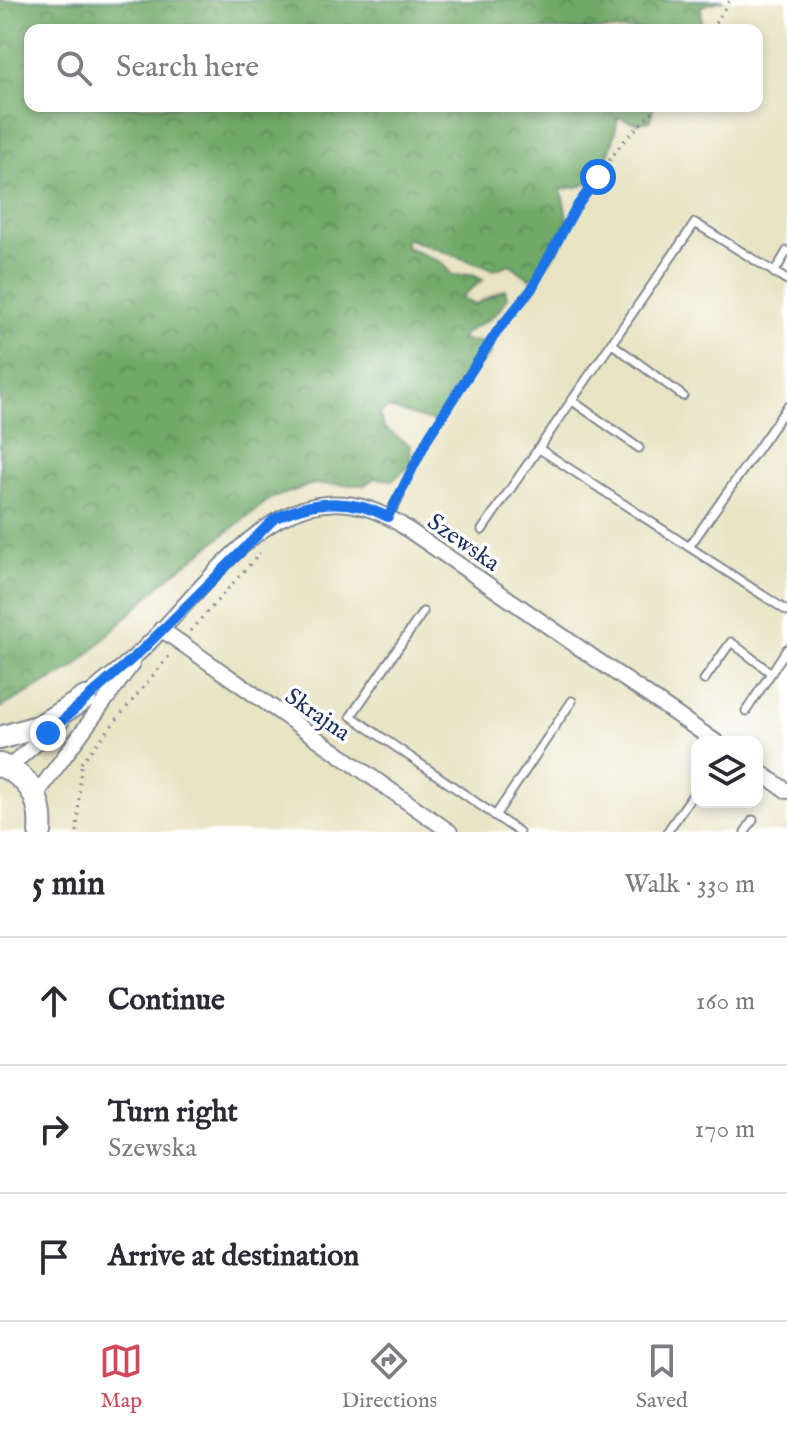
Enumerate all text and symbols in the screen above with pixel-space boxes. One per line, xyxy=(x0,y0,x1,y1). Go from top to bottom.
search box xyxy=(24,24,763,112)
icon: search xyxy=(52,46,96,90)
text: Search here xyxy=(116,49,259,87)
route start xyxy=(580,159,616,195)
street label: Szewska xyxy=(421,507,506,580)
street label: Skrajna xyxy=(278,682,357,749)
route end xyxy=(30,715,66,751)
map controls xyxy=(691,736,763,808)
button: layers xyxy=(691,736,763,808)
text: 5 min xyxy=(32,863,105,906)
text: Walk · 330 m xyxy=(625,868,755,901)
icon: ahead xyxy=(32,979,76,1023)
text: Continue xyxy=(108,982,225,1020)
text: 160 m xyxy=(696,985,755,1018)
text: Turn right xyxy=(108,1094,238,1132)
icon: right xyxy=(32,1107,76,1151)
text: 170 m xyxy=(695,1113,755,1146)
text: Szewska xyxy=(108,1132,197,1165)
icon: arrive xyxy=(32,1235,76,1279)
text: Arrive at destination xyxy=(108,1238,359,1276)
tab: Map xyxy=(99,1339,143,1415)
tab: Directions xyxy=(342,1339,437,1415)
tab: Saved xyxy=(636,1339,688,1415)

